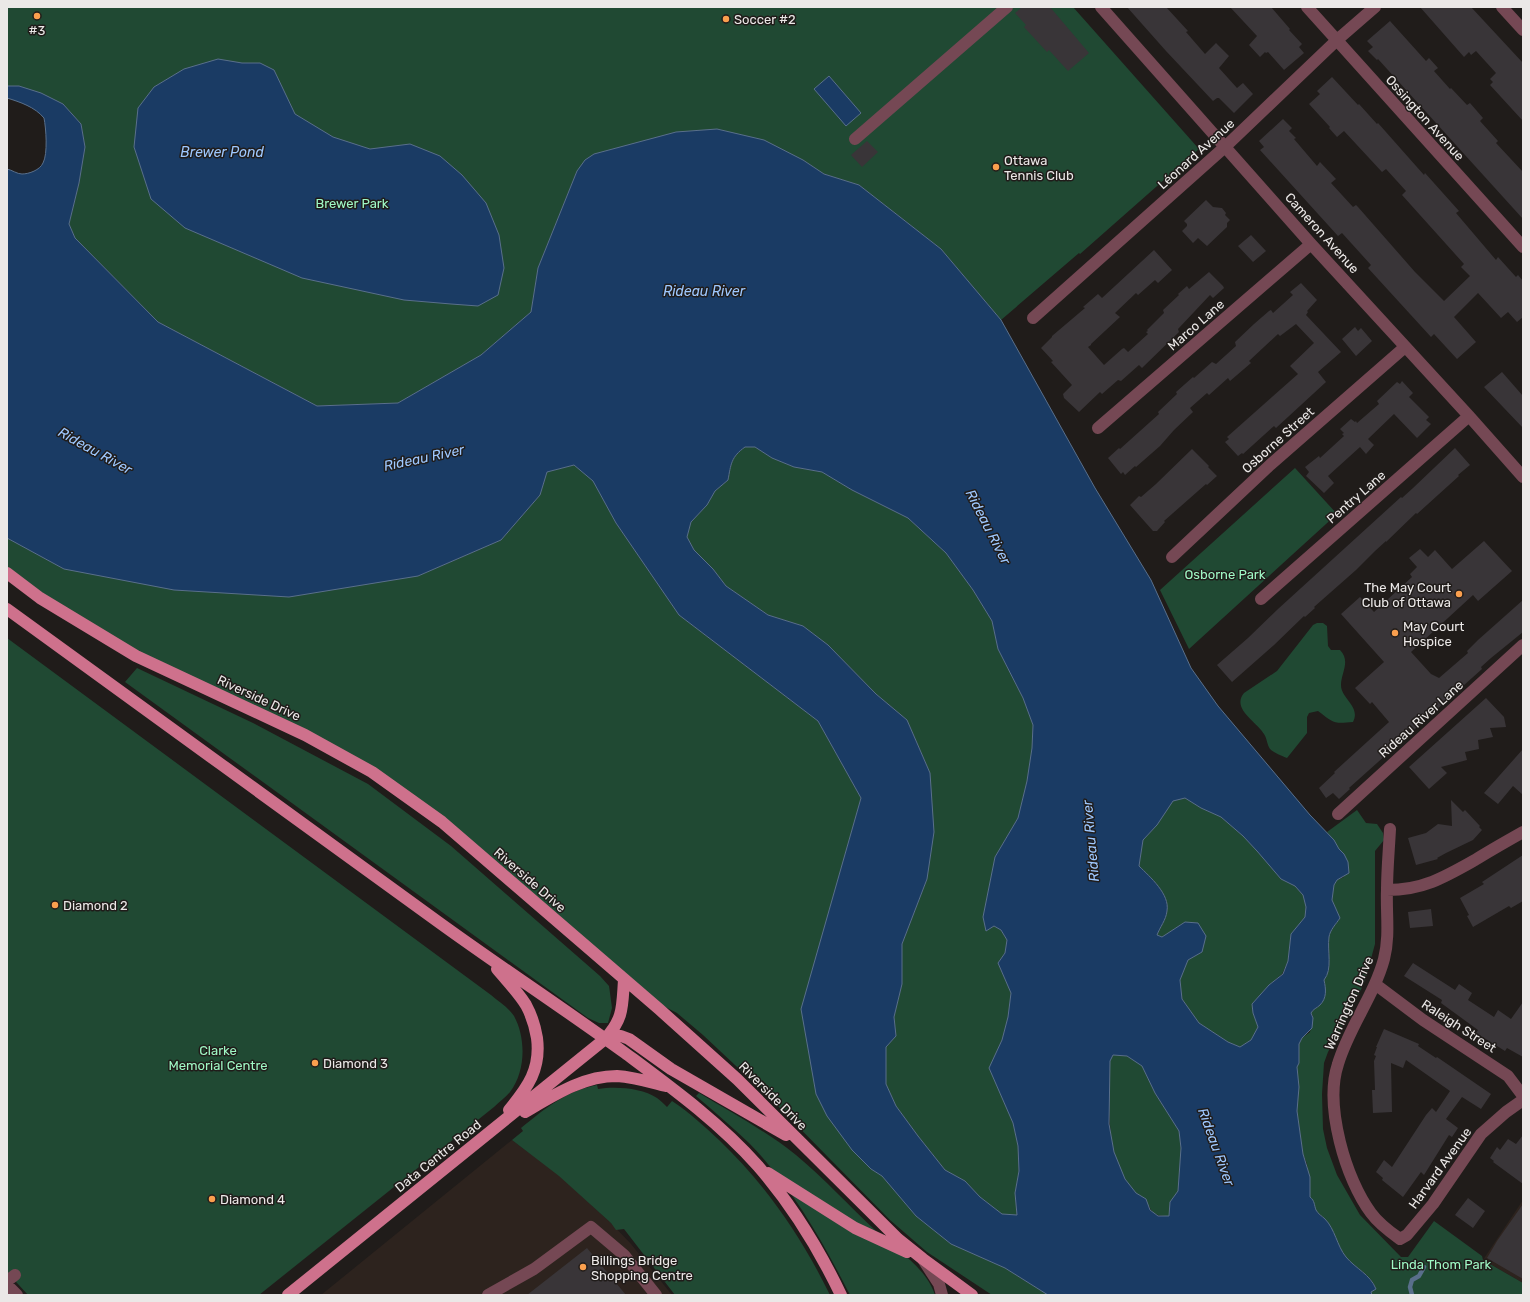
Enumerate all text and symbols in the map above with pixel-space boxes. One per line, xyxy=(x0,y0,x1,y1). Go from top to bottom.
marker: #3 xyxy=(32,11,42,21)
place label: Soccer #2 xyxy=(734,12,796,27)
marker: Soccer #2 xyxy=(721,14,731,24)
place label: #3 xyxy=(29,23,46,38)
street label: Ossington Avenue xyxy=(1382,72,1467,164)
street label: Léonard Avenue xyxy=(1155,116,1237,192)
water label: Brewer Pond xyxy=(180,144,264,161)
place label: Ottawa Tennis Club xyxy=(1004,153,1074,183)
marker: Ottawa Tennis Club xyxy=(991,162,1001,172)
street label: Cameron Avenue xyxy=(1282,190,1362,276)
park label: Brewer Park xyxy=(316,196,389,211)
water label: Rideau River xyxy=(663,283,746,300)
street label: Marco Lane xyxy=(1165,296,1227,354)
street label: Osborne Street xyxy=(1239,404,1317,476)
water label: Rideau River xyxy=(55,424,136,479)
water label: Rideau River xyxy=(382,441,467,475)
street label: Pentry Lane xyxy=(1324,467,1388,527)
water label: Rideau River xyxy=(962,487,1014,568)
park label: Osborne Park xyxy=(1185,567,1266,582)
place label: The May Court Club of Ottawa xyxy=(1362,580,1451,610)
marker: The May Court Club of Ottawa xyxy=(1454,589,1464,599)
place label: May Court Hospice xyxy=(1403,619,1464,649)
marker: May Court Hospice xyxy=(1390,628,1400,638)
street label: Riverside Drive xyxy=(215,672,303,724)
street label: Rideau River Lane xyxy=(1376,677,1466,761)
water label: Rideau River xyxy=(1079,799,1103,883)
street label: Riverside Drive xyxy=(491,845,569,915)
place label: Diamond 2 xyxy=(63,898,128,913)
marker: Diamond 2 xyxy=(50,900,60,910)
street label: Warrington Drive xyxy=(1322,954,1377,1053)
street label: Raleigh Street xyxy=(1418,996,1499,1056)
park label: Clarke Memorial Centre xyxy=(168,1043,268,1073)
place label: Diamond 3 xyxy=(323,1056,388,1071)
marker: Diamond 3 xyxy=(310,1058,320,1068)
street label: Riverside Drive xyxy=(736,1059,810,1133)
water label: Rideau River xyxy=(1194,1106,1238,1189)
street label: Data Centre Road xyxy=(392,1117,484,1195)
street label: Harvard Avenue xyxy=(1406,1125,1474,1211)
place label: Diamond 4 xyxy=(220,1192,285,1207)
marker: Diamond 4 xyxy=(207,1194,217,1204)
place label: Billings Bridge Shopping Centre xyxy=(591,1253,693,1284)
park label: Linda Thom Park xyxy=(1391,1257,1492,1272)
marker: Billings Bridge Shopping Centre xyxy=(578,1262,588,1272)

